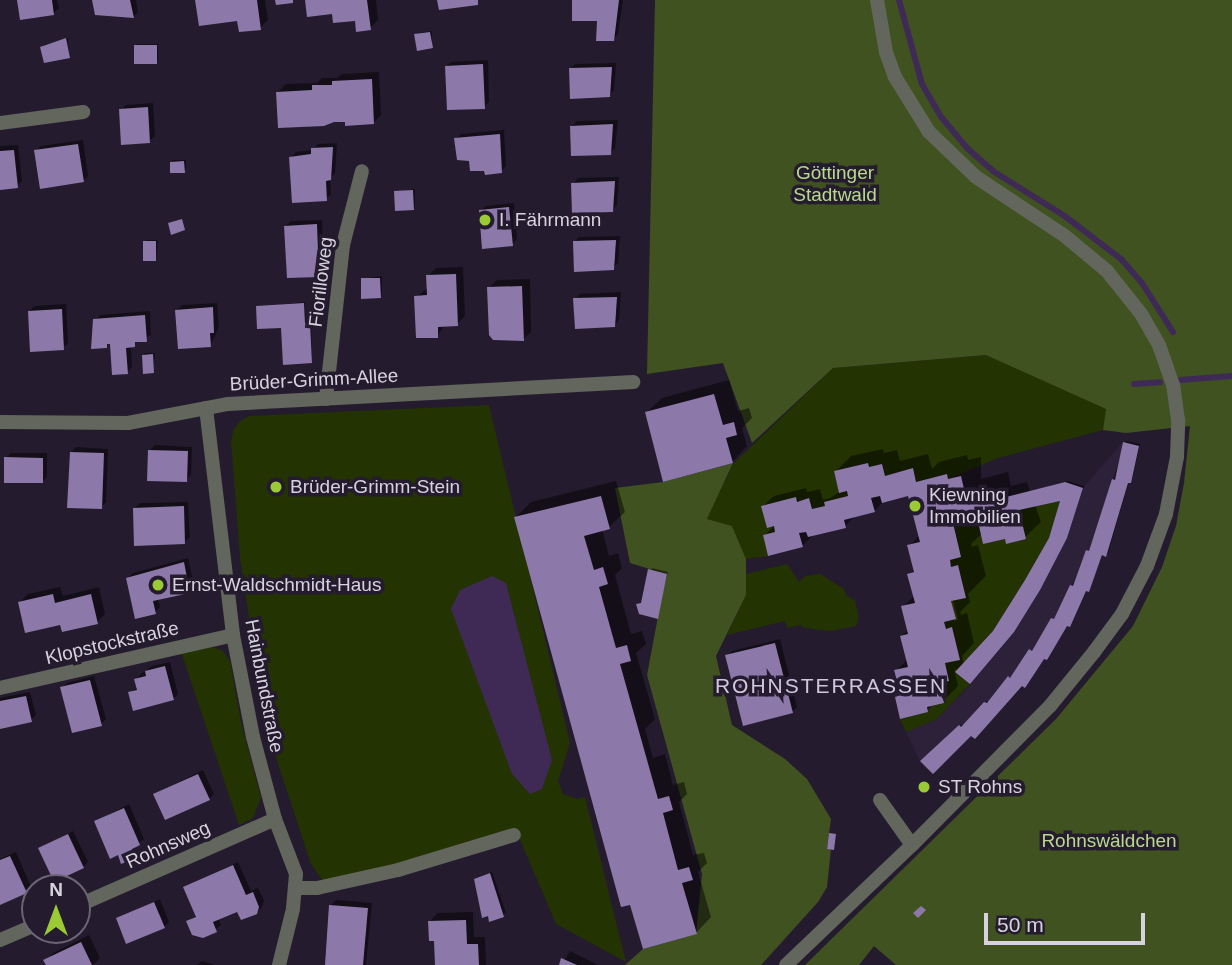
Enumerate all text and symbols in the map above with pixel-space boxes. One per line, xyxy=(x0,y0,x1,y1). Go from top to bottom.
park label: Göttinger Stadtwald xyxy=(793,162,877,206)
place label: I. Fährmann xyxy=(499,209,601,231)
marker: I. Fährmann xyxy=(477,212,493,228)
street label: Fiorilloweg xyxy=(304,236,338,328)
street label: Brüder-Grimm-Allee xyxy=(229,364,399,396)
place label: Brüder-Grimm-Stein xyxy=(290,476,460,498)
marker: Brüder-Grimm-Stein xyxy=(268,479,284,495)
place label: Kiewning Immobilien xyxy=(929,484,1021,528)
marker: Kiewning Immobilien xyxy=(907,498,923,514)
place label: Ernst-Waldschmidt-Haus xyxy=(172,574,381,596)
marker: Ernst-Waldschmidt-Haus xyxy=(150,577,166,593)
street label: Klopstockstraße xyxy=(43,617,181,669)
street label: Hainbundstraße xyxy=(240,617,288,755)
district label: ROHNSTERRASSEN xyxy=(717,673,945,699)
place label: ST Rohns xyxy=(938,776,1022,798)
marker: ST Rohns xyxy=(916,779,932,795)
street label: Rohnsweg xyxy=(122,816,214,874)
park label: Rohnswäldchen xyxy=(1041,830,1177,852)
north arrow xyxy=(21,874,91,944)
text: N xyxy=(49,879,63,900)
scale bar xyxy=(987,898,1148,942)
text: 50 m xyxy=(997,913,1044,936)

